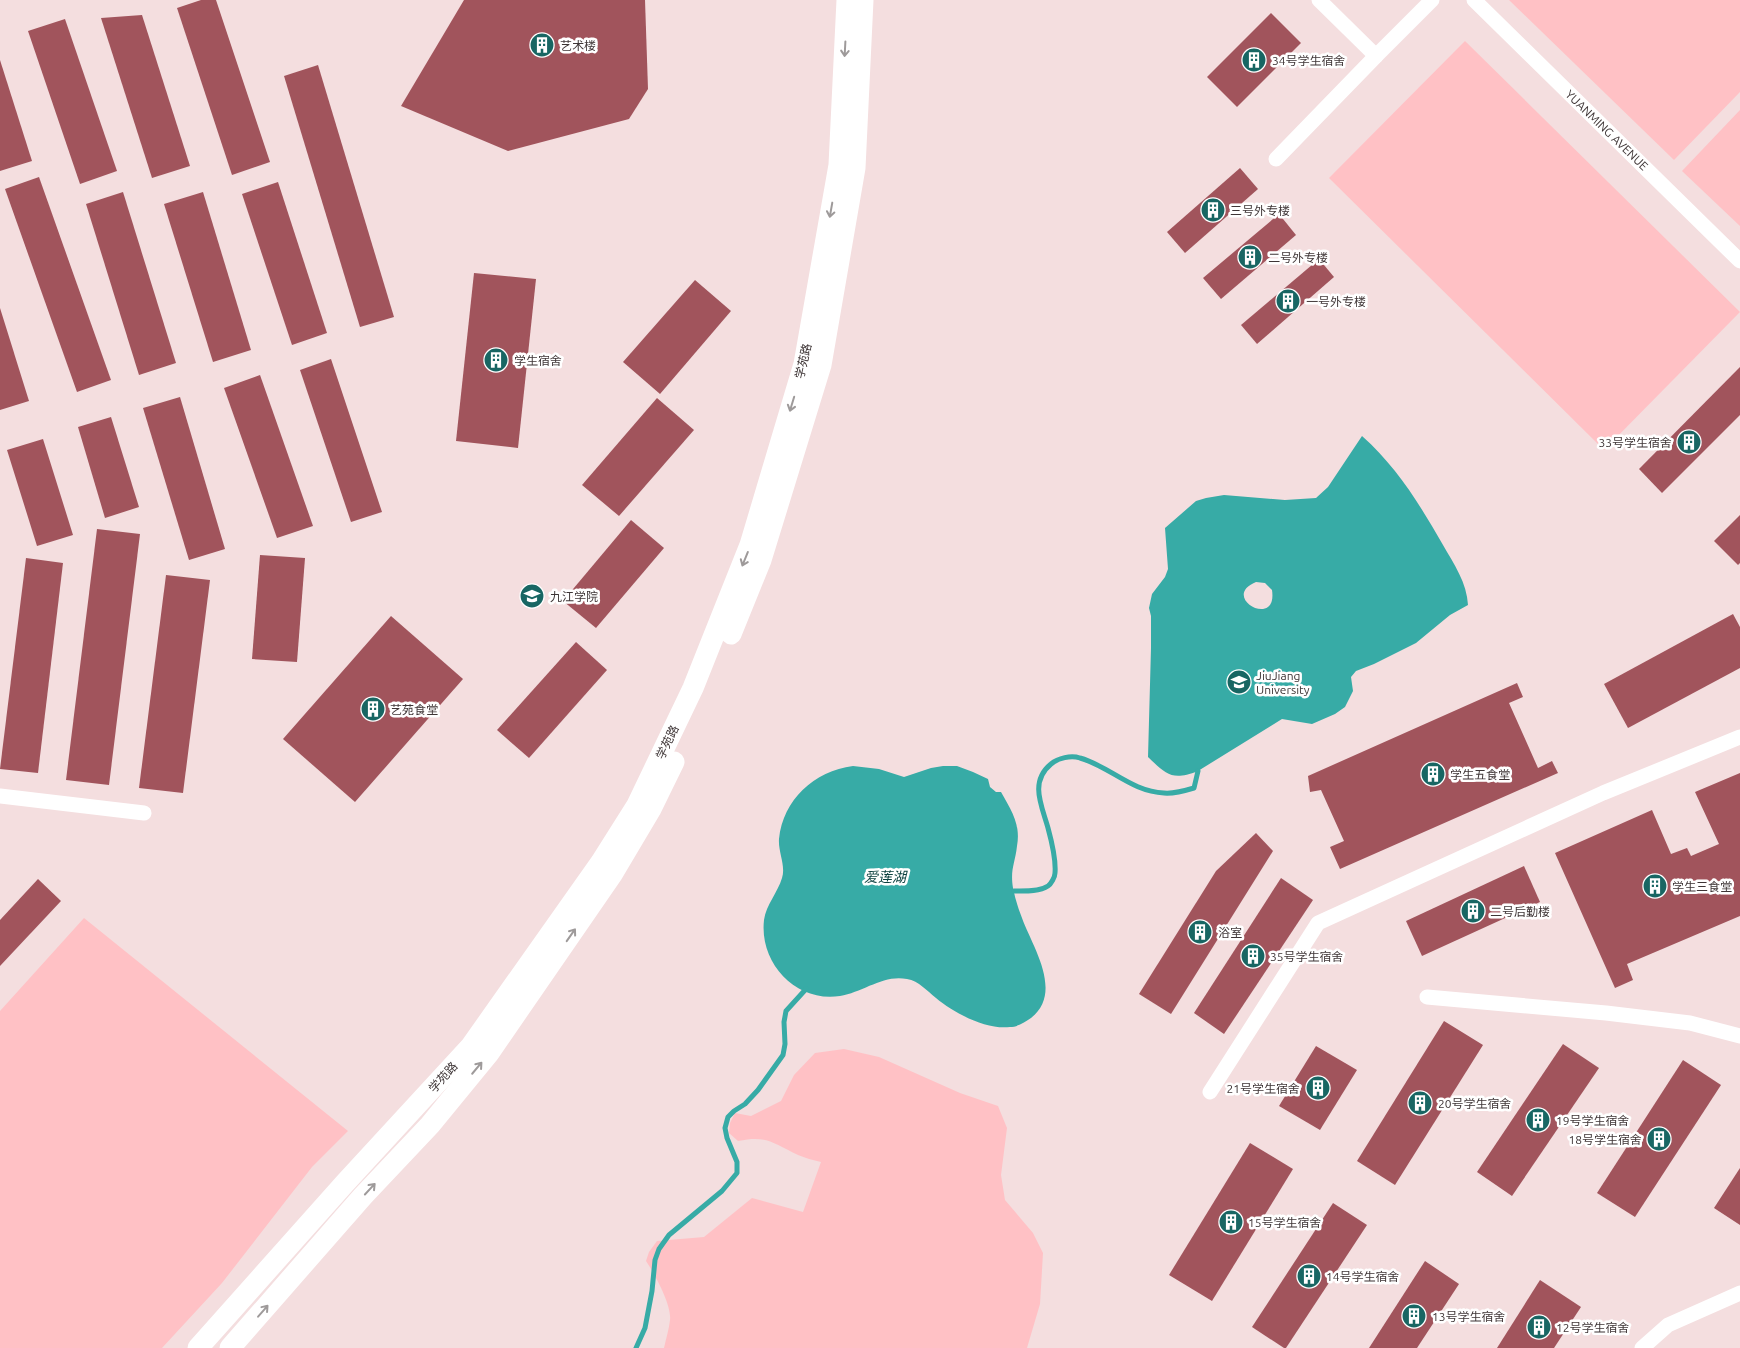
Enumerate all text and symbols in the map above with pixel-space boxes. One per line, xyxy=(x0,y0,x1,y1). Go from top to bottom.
building icon: 艺术楼 xyxy=(529,32,555,58)
place label: 艺术楼 xyxy=(560,39,596,52)
one-way arrow xyxy=(840,40,849,56)
building icon: 34号学生宿舍 xyxy=(1241,47,1267,73)
place label: 34号学生宿舍 xyxy=(1272,54,1346,67)
street label: YUANMING AVENUE xyxy=(1563,87,1651,173)
building icon: 三号外专楼 xyxy=(1200,197,1226,223)
one-way arrow xyxy=(825,202,835,218)
place label: 三号外专楼 xyxy=(1230,204,1290,217)
building icon: 二号外专楼 xyxy=(1237,244,1263,270)
place label: 二号外专楼 xyxy=(1268,251,1328,264)
building icon: 一号外专楼 xyxy=(1275,288,1301,314)
place label: 一号外专楼 xyxy=(1306,295,1366,308)
street label: 学苑路 xyxy=(793,342,813,380)
building icon: 学生宿舍 xyxy=(483,347,509,373)
place label: 学生宿舍 xyxy=(514,354,562,367)
one-way arrow xyxy=(787,395,797,411)
building icon: 33号学生宿舍 xyxy=(1676,429,1702,455)
place label: 33号学生宿舍 xyxy=(1598,436,1672,449)
one-way arrow xyxy=(739,551,749,566)
school or university icon: 九江学院 xyxy=(519,583,545,609)
place label: 九江学院 xyxy=(550,590,598,603)
school or university icon: JiuJiang University xyxy=(1226,669,1252,695)
place label: JiuJiang University xyxy=(1256,669,1310,696)
building icon: 艺苑食堂 xyxy=(360,696,386,722)
place label: 艺苑食堂 xyxy=(390,703,438,716)
street label: 学苑路 xyxy=(653,723,681,761)
building icon: 学生五食堂 xyxy=(1420,761,1446,787)
place label: 学生五食堂 xyxy=(1450,768,1510,781)
water label: 爱莲湖 xyxy=(864,869,908,885)
building icon: 学生三食堂 xyxy=(1642,873,1668,899)
place label: 学生三食堂 xyxy=(1672,880,1732,893)
building icon: 二号后勤楼 xyxy=(1460,898,1486,924)
place label: 二号后勤楼 xyxy=(1490,905,1550,918)
building icon: 浴室 xyxy=(1187,919,1213,945)
place label: 浴室 xyxy=(1218,926,1242,939)
one-way arrow xyxy=(566,928,576,942)
building icon: 35号学生宿舍 xyxy=(1240,943,1266,969)
place label: 35号学生宿舍 xyxy=(1270,950,1344,963)
street label: 学苑路 xyxy=(426,1059,460,1095)
one-way arrow xyxy=(472,1061,483,1074)
building icon: 21号学生宿舍 xyxy=(1305,1075,1331,1101)
place label: 21号学生宿舍 xyxy=(1226,1082,1300,1095)
building icon: 20号学生宿舍 xyxy=(1407,1090,1433,1116)
place label: 20号学生宿舍 xyxy=(1438,1097,1512,1110)
building icon: 19号学生宿舍 xyxy=(1525,1107,1551,1133)
place label: 19号学生宿舍 xyxy=(1556,1114,1630,1127)
building icon: 18号学生宿舍 xyxy=(1646,1126,1672,1152)
place label: 18号学生宿舍 xyxy=(1568,1133,1642,1146)
one-way arrow xyxy=(364,1183,376,1195)
building icon: 15号学生宿舍 xyxy=(1218,1209,1244,1235)
place label: 15号学生宿舍 xyxy=(1248,1216,1322,1229)
building icon: 14号学生宿舍 xyxy=(1296,1263,1322,1289)
place label: 14号学生宿舍 xyxy=(1326,1270,1400,1283)
building icon: 13号学生宿舍 xyxy=(1401,1303,1427,1329)
one-way arrow xyxy=(257,1305,268,1318)
place label: 13号学生宿舍 xyxy=(1432,1310,1506,1323)
building icon: 12号学生宿舍 xyxy=(1526,1314,1552,1340)
place label: 12号学生宿舍 xyxy=(1556,1321,1630,1334)

